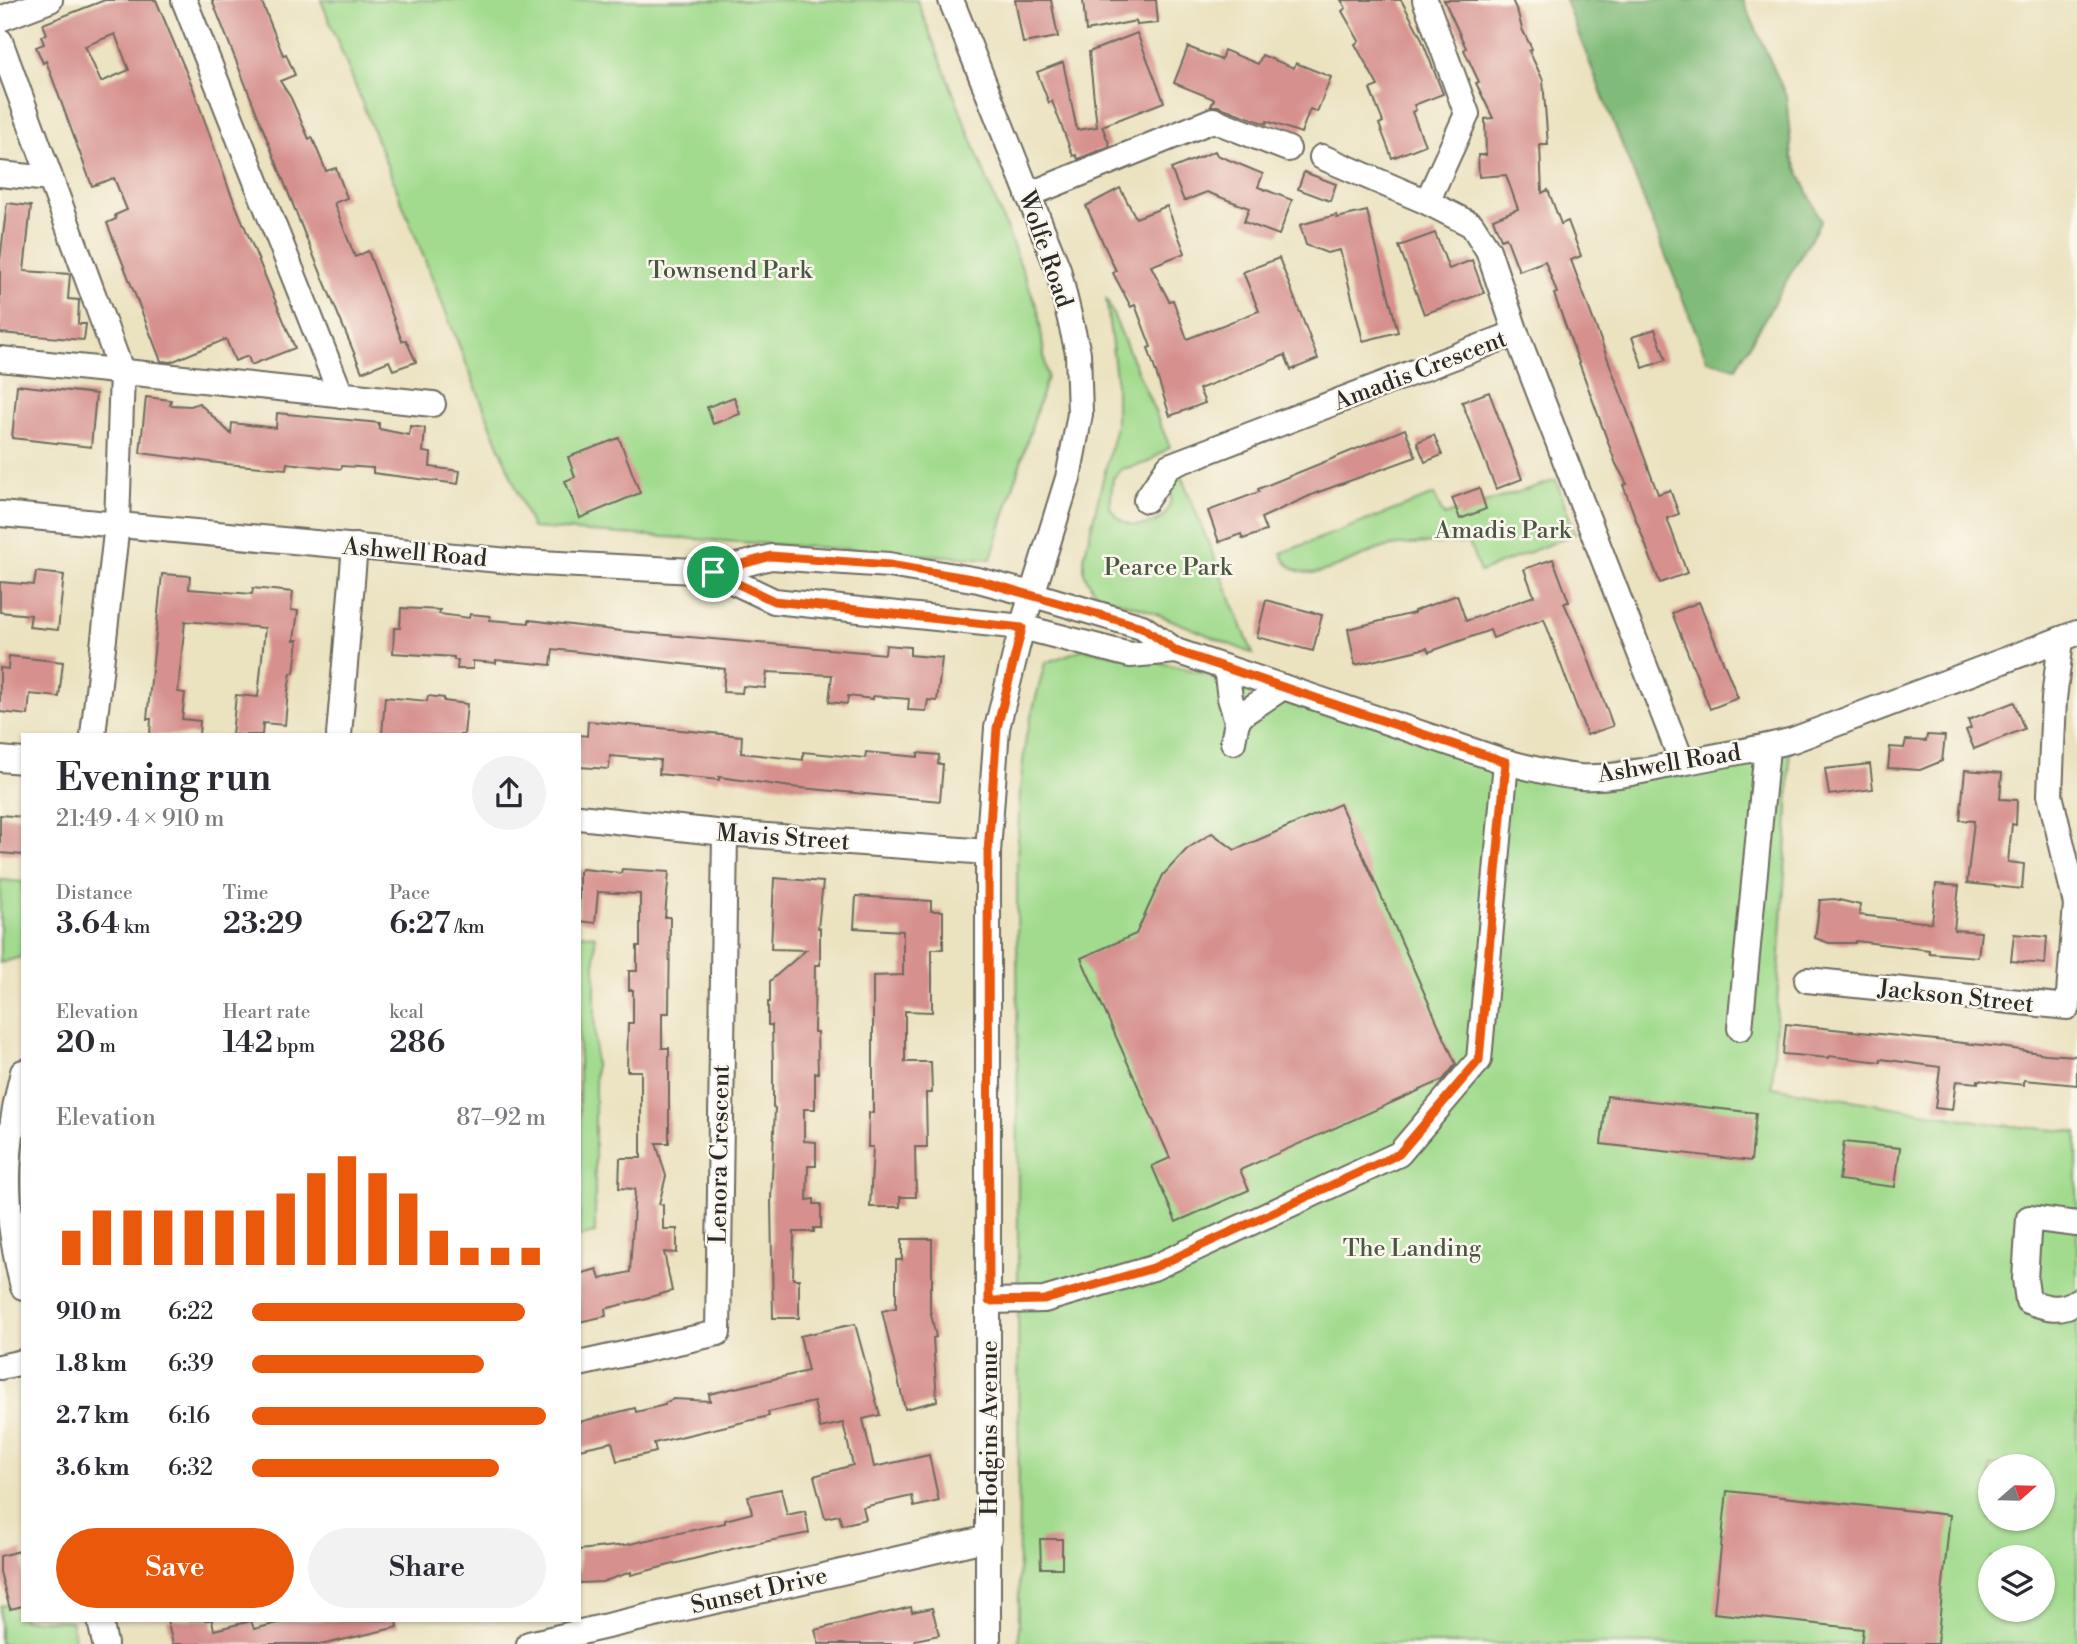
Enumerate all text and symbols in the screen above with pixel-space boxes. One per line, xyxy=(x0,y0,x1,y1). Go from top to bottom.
street label: Wolfe Road xyxy=(1011,186,1079,312)
park label: Townsend Park xyxy=(648,256,813,286)
street label: Amadis Crescent xyxy=(1329,324,1512,418)
park label: Amadis Park xyxy=(1434,516,1573,546)
street label: Ashwell Road xyxy=(341,532,489,574)
pin xyxy=(683,542,743,602)
icon: arrive xyxy=(694,553,732,591)
park label: Pearce Park xyxy=(1104,553,1234,583)
street label: Ashwell Road xyxy=(1594,738,1743,790)
text: Evening run xyxy=(56,755,271,802)
button: share xyxy=(472,756,546,830)
text: 21:49 · 4 × 910 m xyxy=(56,805,224,833)
street label: Mavis Street xyxy=(715,818,851,858)
text: Distance xyxy=(56,881,133,905)
text: Time xyxy=(223,881,268,905)
text: Pace xyxy=(389,881,430,905)
text: 3.64 xyxy=(56,905,120,943)
text: 23:29 xyxy=(223,905,303,943)
text: 6:27 xyxy=(389,905,451,943)
text: km xyxy=(120,915,150,939)
text: /km xyxy=(451,915,485,939)
street label: Jackson Street xyxy=(1876,974,2036,1020)
text: Elevation xyxy=(56,1000,138,1024)
text: Heart rate xyxy=(223,1000,310,1024)
text: kcal xyxy=(389,1000,424,1024)
text: 20 xyxy=(56,1024,95,1062)
text: 142 xyxy=(223,1024,273,1062)
text: 286 xyxy=(389,1024,445,1062)
text: m xyxy=(95,1034,116,1058)
text: bpm xyxy=(273,1034,315,1058)
street label: Lenora Crescent xyxy=(703,1064,737,1244)
text: Elevation xyxy=(56,1104,156,1132)
text: 87–92 m xyxy=(456,1104,546,1132)
park label: The Landing xyxy=(1343,1234,1482,1264)
text: 910 m xyxy=(56,1298,121,1326)
text: 6:22 xyxy=(168,1298,213,1326)
street label: Hodgins Avenue xyxy=(975,1340,1005,1516)
text: 1.8 km xyxy=(56,1350,127,1378)
text: 6:39 xyxy=(168,1350,214,1378)
text: 2.7 km xyxy=(56,1402,129,1430)
text: 6:16 xyxy=(168,1402,210,1430)
text: 3.6 km xyxy=(56,1454,129,1482)
text: 6:32 xyxy=(168,1454,213,1482)
north arrow xyxy=(1978,1454,2054,1531)
map controls xyxy=(1978,1454,2055,1622)
button: Save xyxy=(56,1528,294,1608)
button: Share xyxy=(308,1528,546,1608)
button: layers xyxy=(1978,1545,2055,1622)
street label: Sunset Drive xyxy=(688,1561,830,1621)

